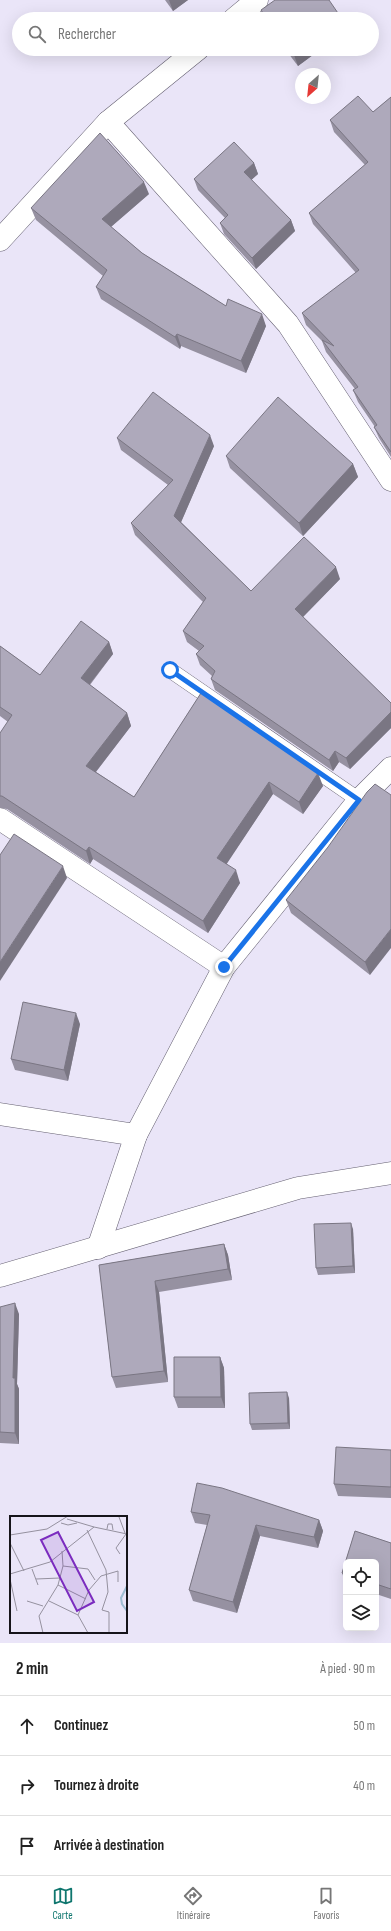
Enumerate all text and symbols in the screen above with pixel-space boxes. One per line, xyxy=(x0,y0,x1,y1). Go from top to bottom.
search box xyxy=(12,12,379,56)
icon: search xyxy=(26,23,48,45)
text: Rechercher xyxy=(58,25,116,44)
north arrow xyxy=(295,68,331,104)
route start xyxy=(161,661,179,679)
route end xyxy=(215,958,233,976)
inset map xyxy=(10,1516,127,1633)
map controls xyxy=(343,1559,379,1631)
button: locate xyxy=(343,1559,379,1595)
button: layers xyxy=(343,1595,379,1631)
text: 2 min xyxy=(16,1659,48,1679)
text: À pied · 90 m xyxy=(320,1661,375,1677)
icon: ahead xyxy=(16,1715,38,1737)
text: Continuez xyxy=(54,1716,108,1735)
text: 50 m xyxy=(354,1718,375,1734)
icon: right xyxy=(16,1775,38,1797)
text: Tournez à droite xyxy=(54,1776,139,1795)
text: 40 m xyxy=(353,1778,375,1794)
icon: arrive xyxy=(16,1835,38,1857)
text: Arrivée à destination xyxy=(54,1836,164,1855)
tab: Carte xyxy=(52,1885,74,1922)
tab: Itinéraire xyxy=(177,1885,210,1922)
tab: Favoris xyxy=(313,1885,339,1922)

